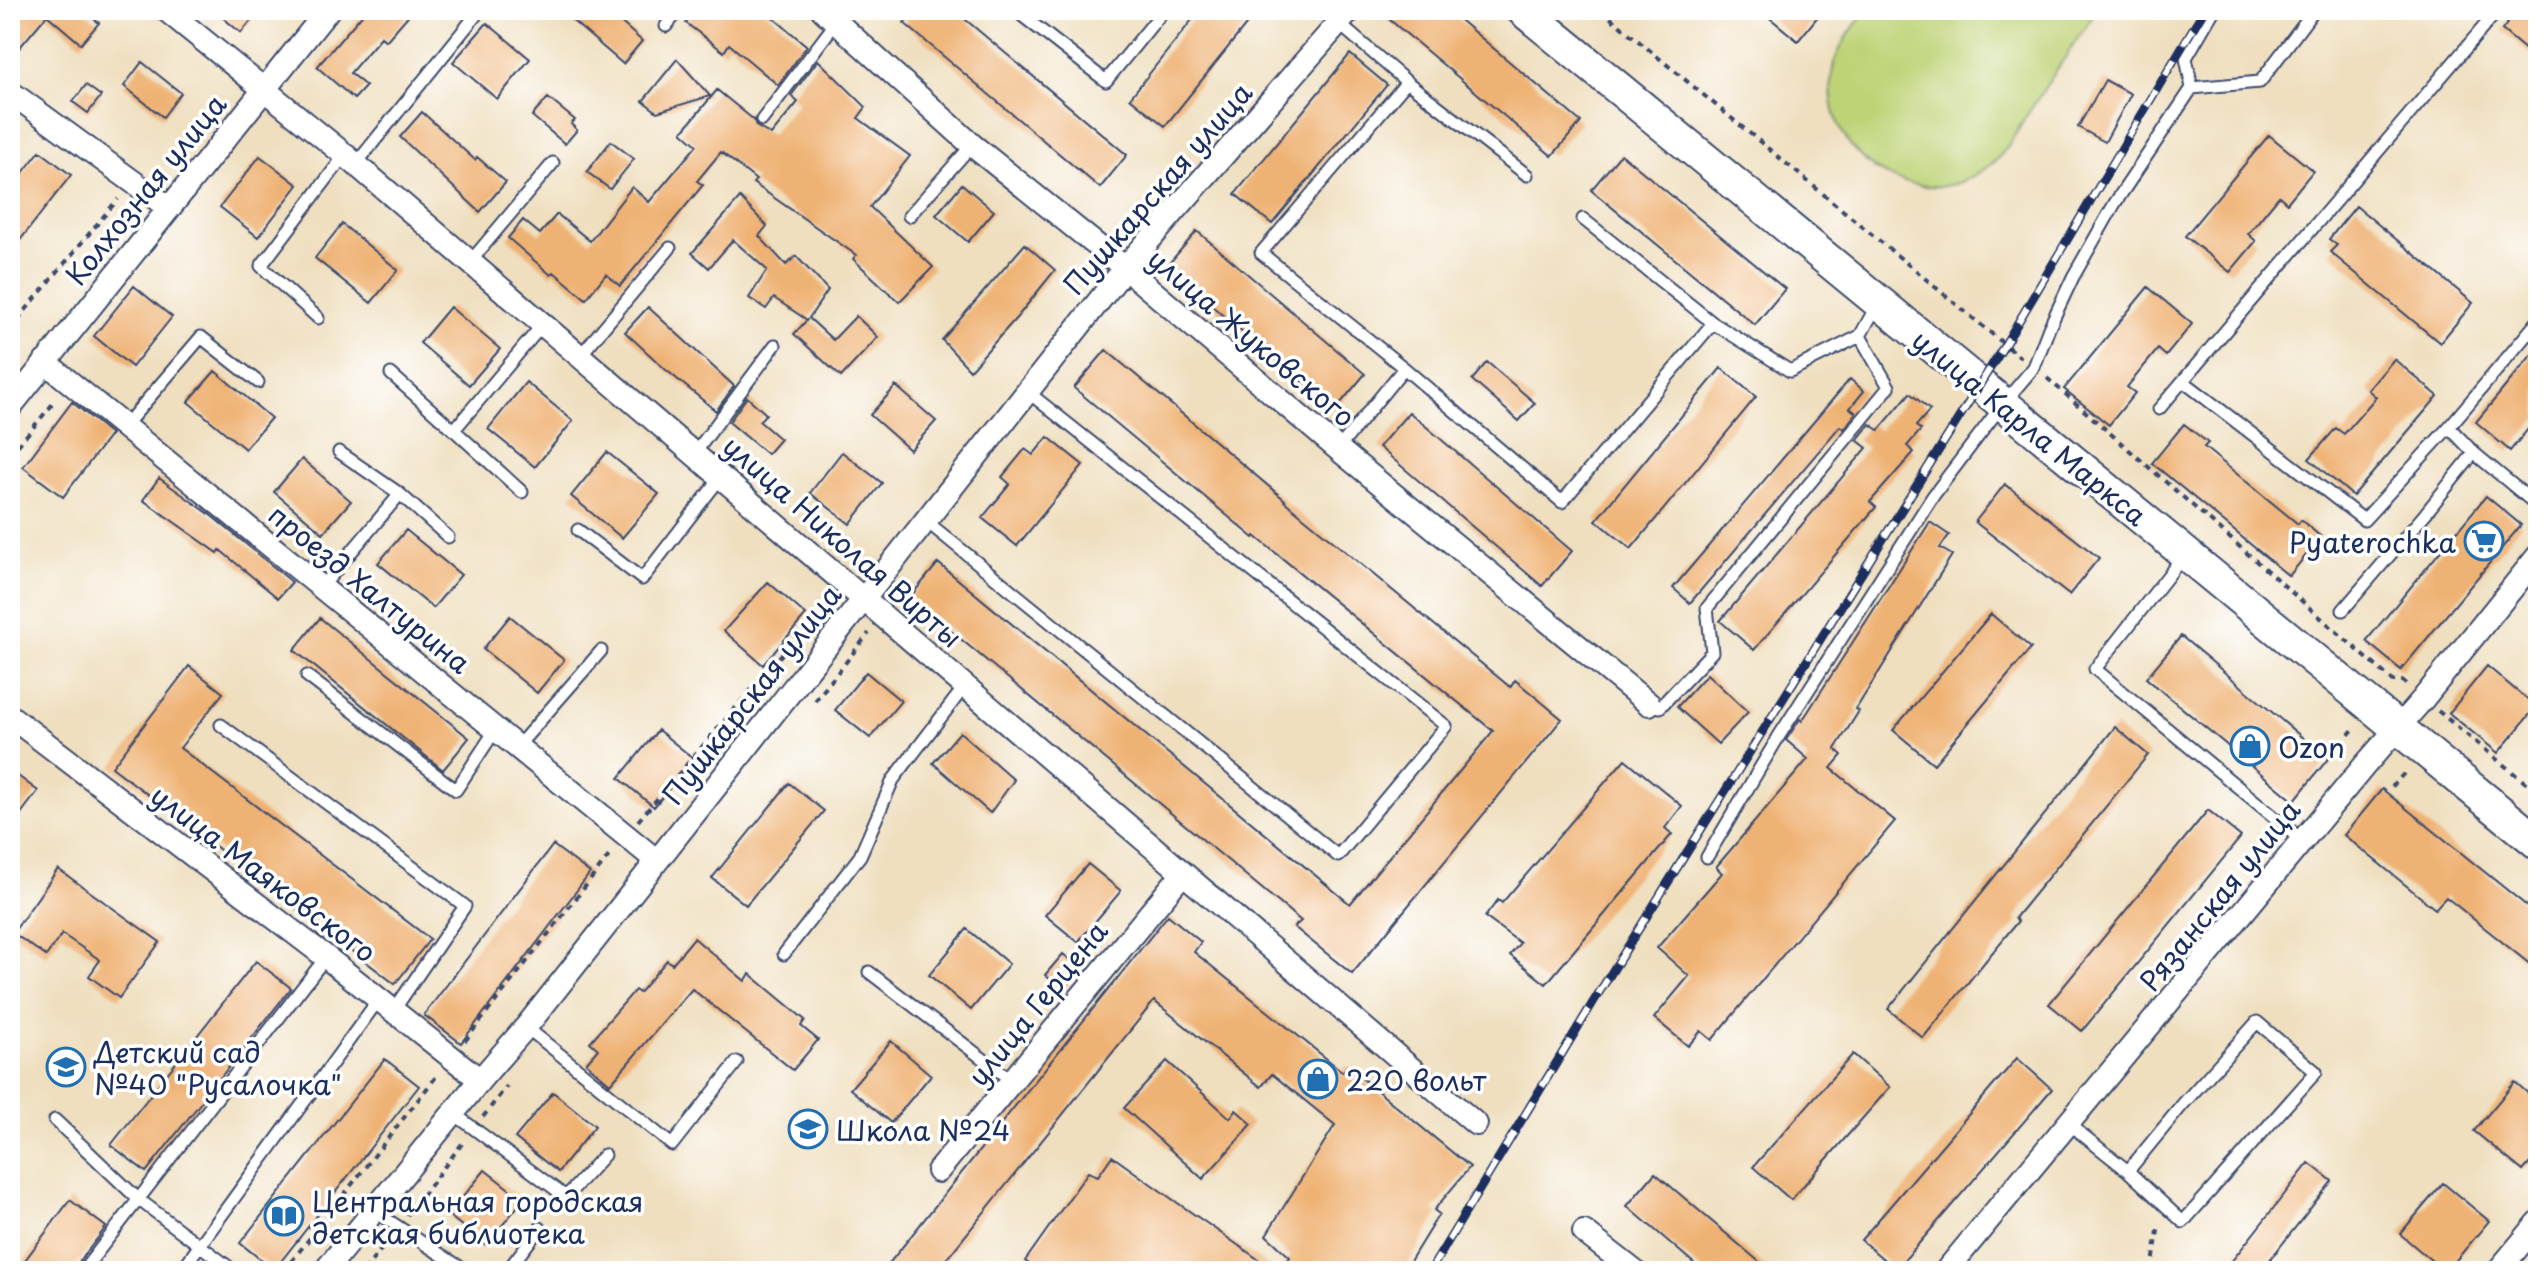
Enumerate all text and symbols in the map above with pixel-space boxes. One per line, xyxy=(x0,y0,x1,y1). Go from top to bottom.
street label: Пушкарская улица xyxy=(1052,72,1262,304)
street label: Колхозная улица xyxy=(54,84,236,294)
street label: улица Жуковского xyxy=(1139,237,1365,437)
street label: улица Карла Маркса xyxy=(1903,318,2157,536)
street label: улица Николая Вирты xyxy=(714,425,972,657)
street label: проезд Халтурина xyxy=(260,493,481,683)
place label: Pyaterochka xyxy=(2289,520,2457,563)
supermarket icon: Pyaterochka xyxy=(2463,520,2505,562)
street label: Пушкарская улица xyxy=(651,574,851,813)
shop icon: Ozon xyxy=(2229,725,2271,767)
place label: Ozon xyxy=(2278,725,2345,768)
street label: улица Маяковского xyxy=(142,774,386,972)
street label: Рязанская улица xyxy=(2128,790,2310,1000)
street label: улица Герцена xyxy=(957,910,1118,1095)
place label: Детский сад №40 "Русалочка" xyxy=(93,1030,342,1105)
school or university icon: Детский сад №40 "Русалочка" xyxy=(45,1046,87,1088)
shop icon: 220 вольт xyxy=(1297,1058,1339,1100)
place label: 220 вольт xyxy=(1346,1058,1487,1101)
school or university icon: Школа №24 xyxy=(787,1108,829,1150)
place label: Школа №24 xyxy=(836,1108,1010,1151)
place label: Центральная городская детская библиотека xyxy=(312,1179,644,1254)
library icon: Центральная городская детская библиотека xyxy=(263,1195,305,1237)

